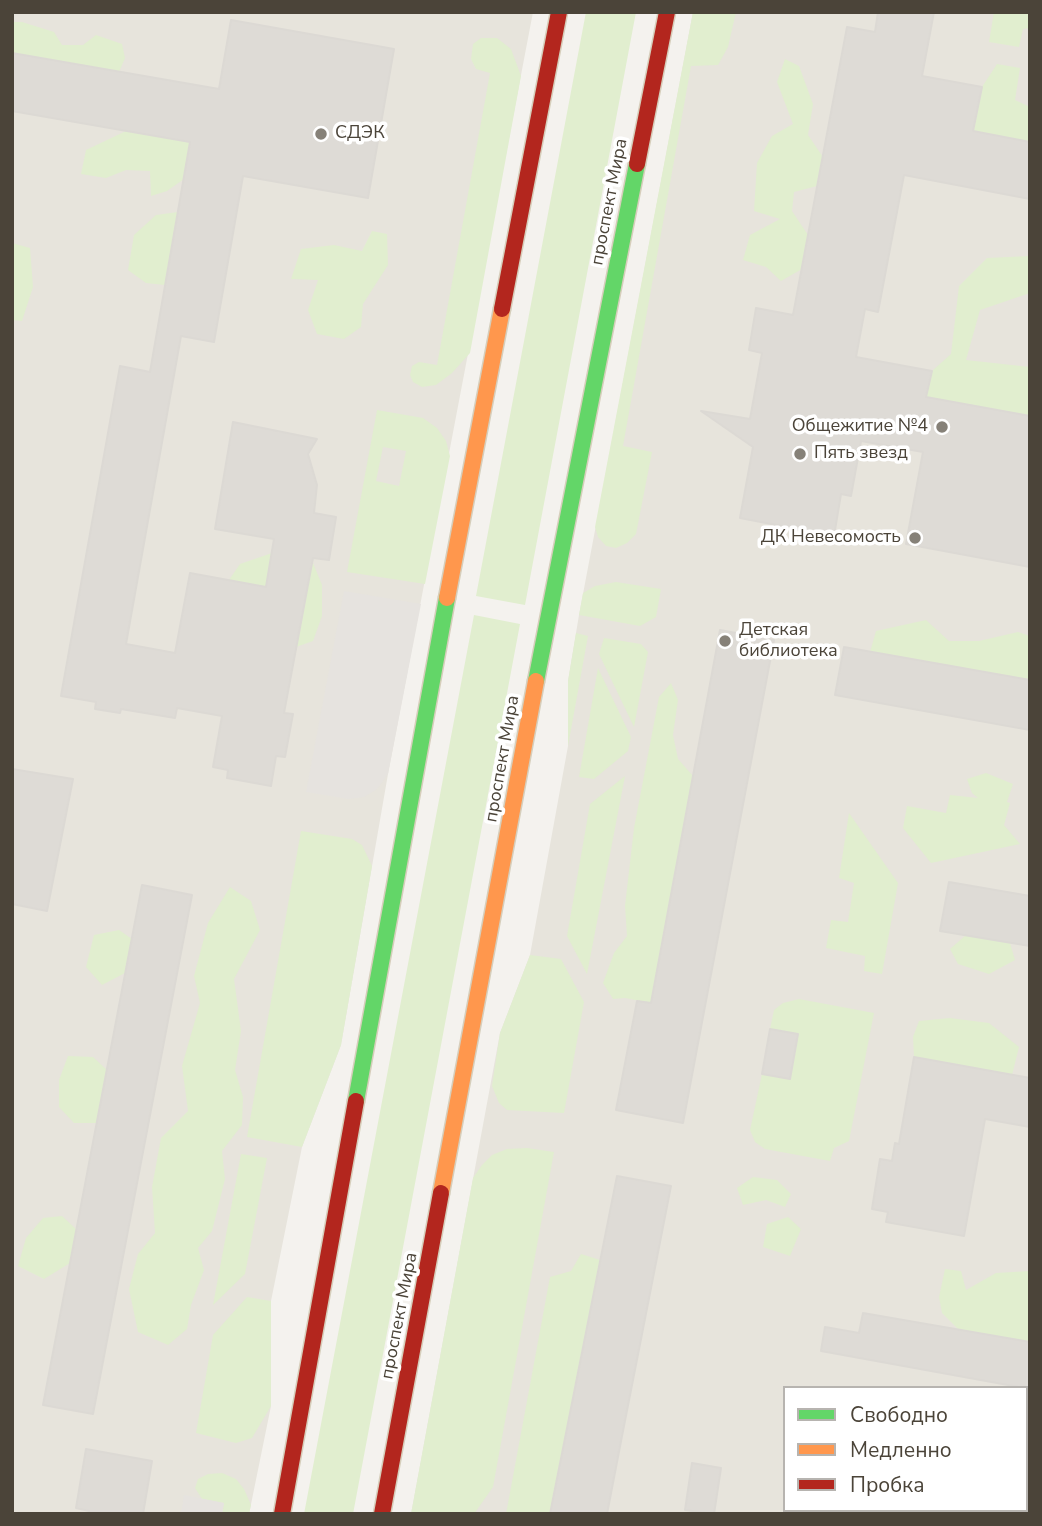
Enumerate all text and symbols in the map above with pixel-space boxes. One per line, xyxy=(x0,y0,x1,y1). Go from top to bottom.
place label: СДЭК xyxy=(335,123,385,145)
marker: СДЭК xyxy=(313,126,329,142)
street label: проспект Мира xyxy=(587,137,633,267)
place label: Общежитие №4 xyxy=(792,416,928,438)
marker: Общежитие №4 xyxy=(934,419,950,435)
place label: Пять звезд xyxy=(814,443,908,465)
marker: Пять звезд xyxy=(792,446,808,462)
place label: ДК Невесомость xyxy=(761,527,901,549)
marker: ДК Невесомость xyxy=(907,530,923,546)
place label: Детская библиотека xyxy=(739,620,838,662)
marker: Детская библиотека xyxy=(717,633,733,649)
street label: проспект Мира xyxy=(481,694,525,824)
street label: проспект Мира xyxy=(377,1251,423,1381)
legend xyxy=(783,1386,1028,1512)
text: Свободно xyxy=(850,1401,948,1429)
text: Медленно xyxy=(850,1436,952,1464)
text: Пробка xyxy=(850,1471,924,1499)

